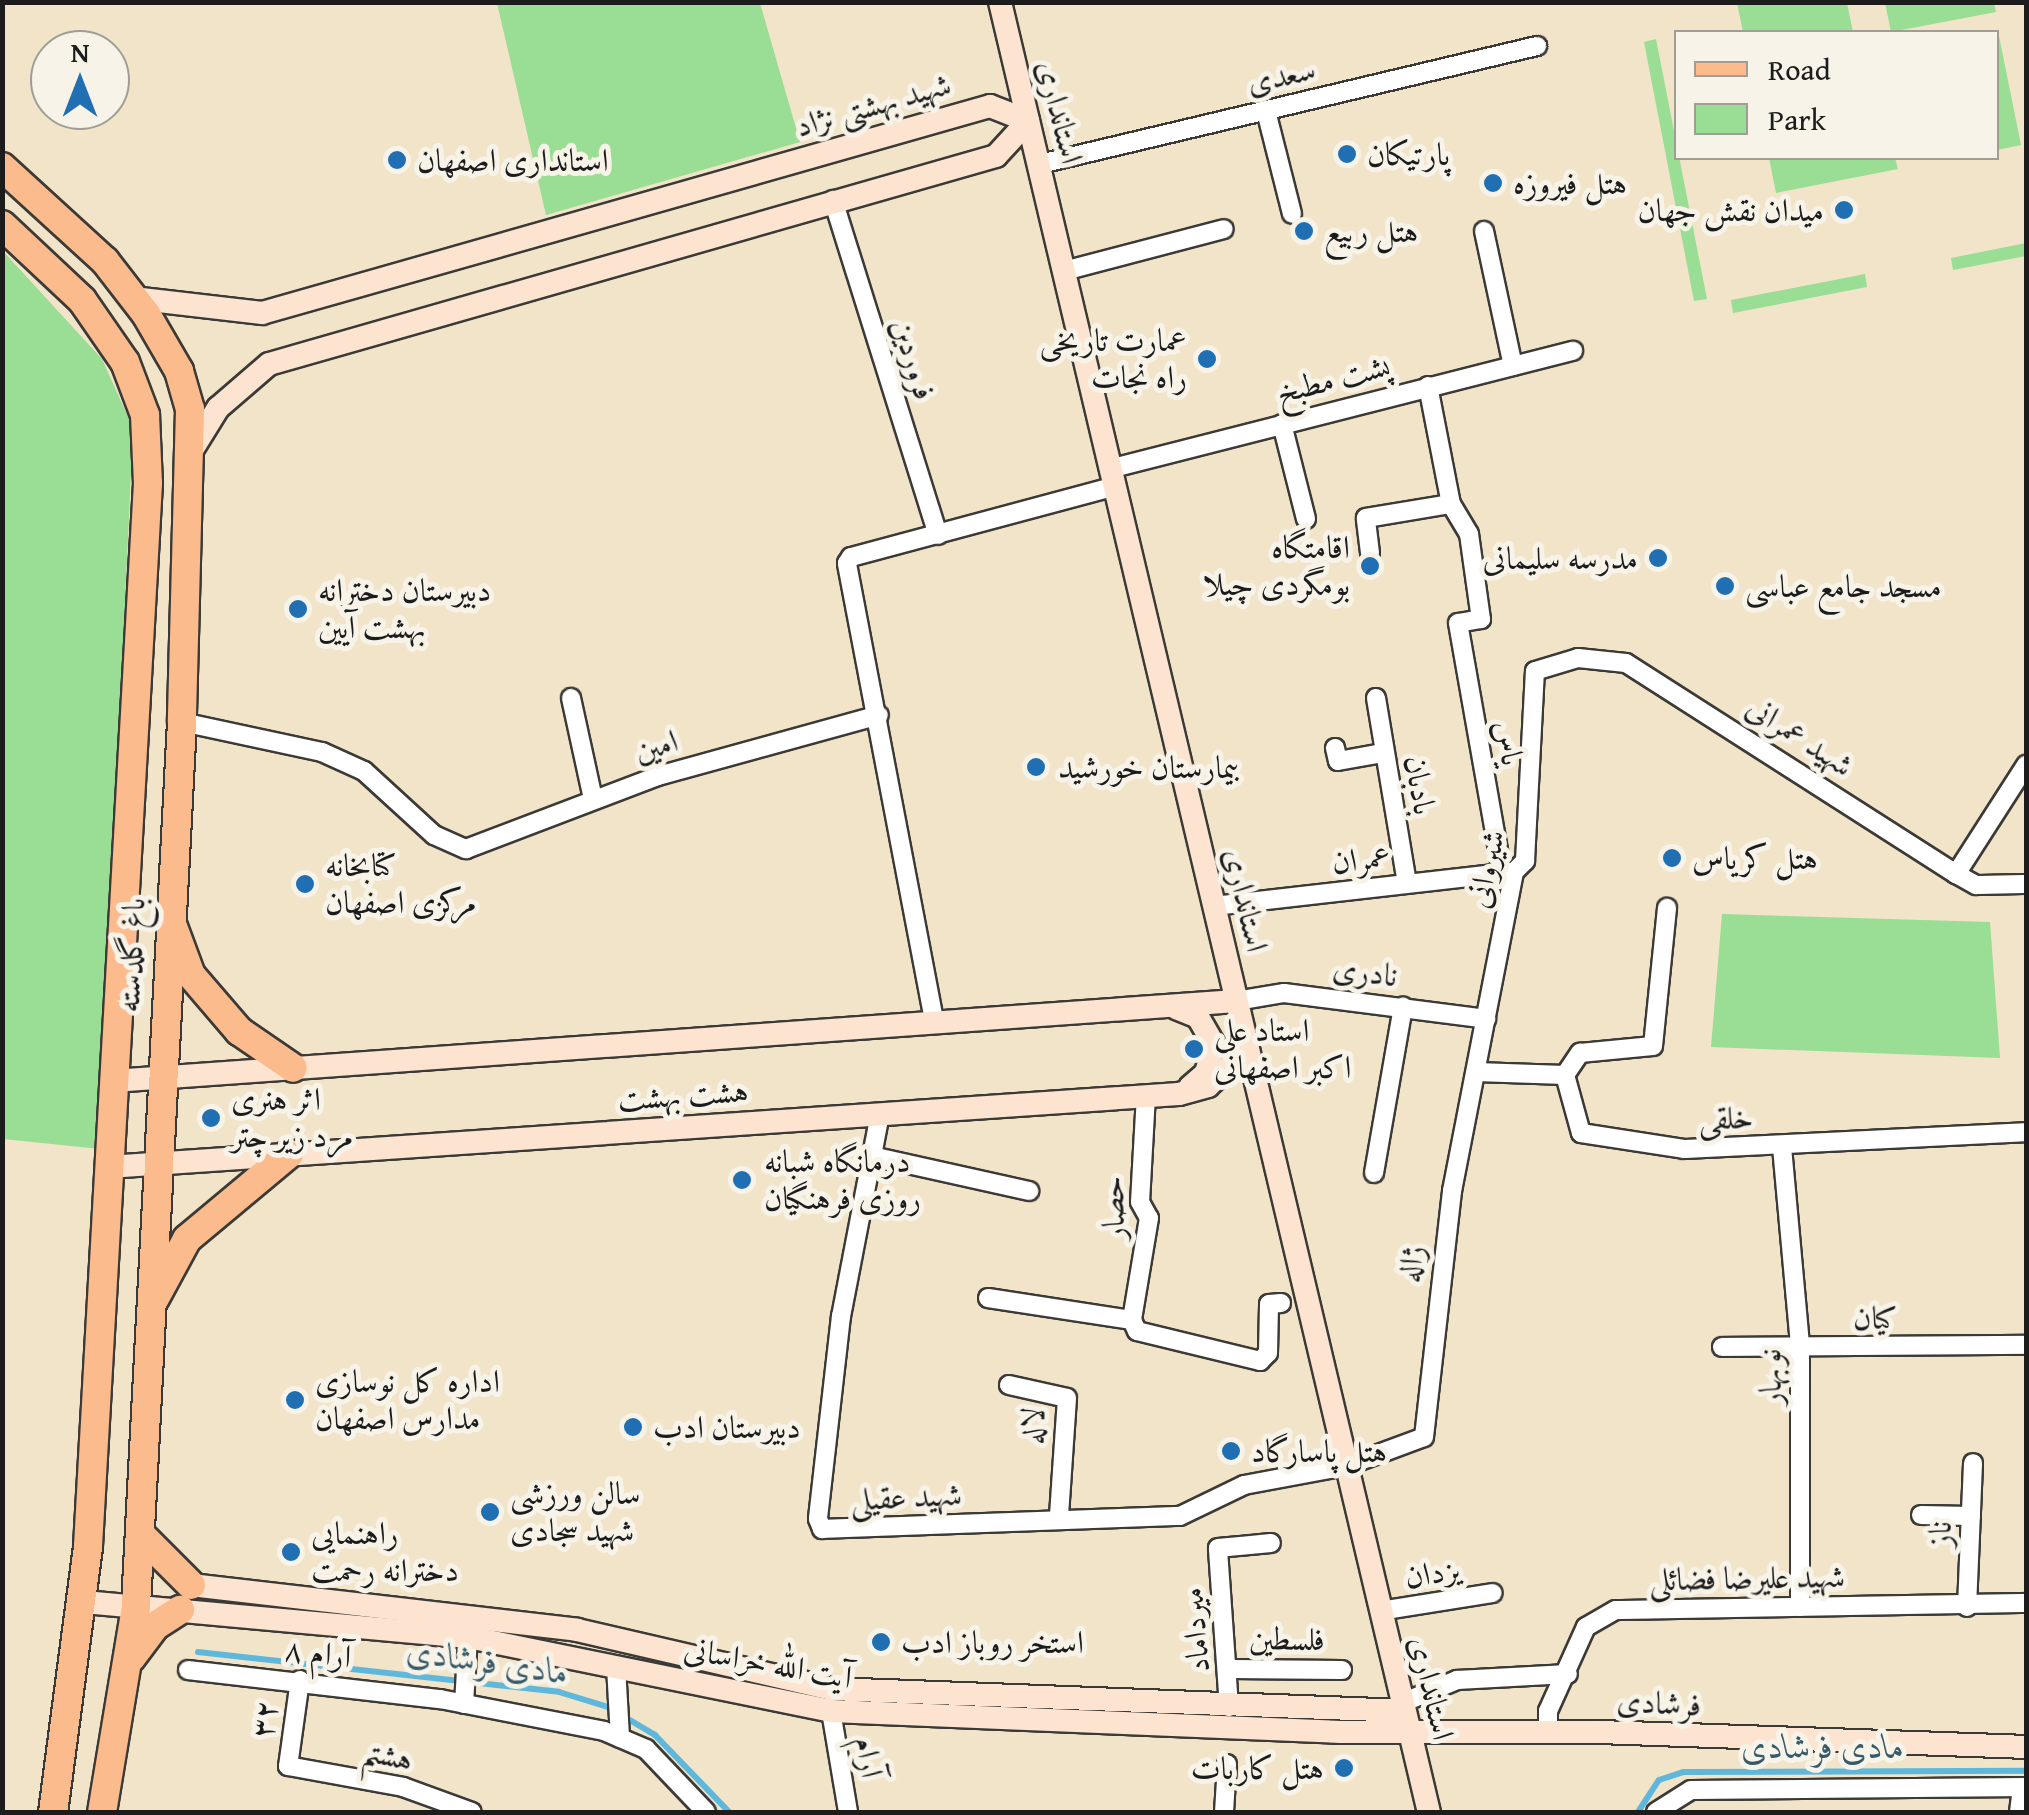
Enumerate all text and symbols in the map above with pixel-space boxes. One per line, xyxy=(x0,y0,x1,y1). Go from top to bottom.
north arrow xyxy=(30,30,130,130)
legend xyxy=(1674,30,1999,160)
text: N xyxy=(71,31,89,72)
text: Road xyxy=(1768,47,1831,91)
street label: سعدی xyxy=(1243,49,1319,103)
street label: استانداری xyxy=(1029,56,1091,168)
street label: شهید بهشتی نژاد xyxy=(791,65,955,145)
text: Park xyxy=(1768,97,1826,141)
place label: پارتیکان xyxy=(1367,135,1450,173)
place label: استانداری اصفهان xyxy=(417,141,609,179)
marker: پارتیکان xyxy=(1336,143,1358,165)
marker: استانداری اصفهان xyxy=(386,149,408,171)
place label: هتل فیروزه xyxy=(1513,164,1627,202)
marker: هتل فیروزه xyxy=(1482,172,1504,194)
place label: میدان نقش جهان xyxy=(1638,191,1824,229)
marker: میدان نقش جهان xyxy=(1833,199,1855,221)
place label: هتل ربیع xyxy=(1324,212,1418,250)
marker: هتل ربیع xyxy=(1293,220,1315,242)
street label: فروردین xyxy=(884,314,944,404)
place label: عمارت تاریخی راه نجات xyxy=(1040,322,1187,397)
street label: پشت مطبخ xyxy=(1272,346,1394,412)
marker: عمارت تاریخی راه نجات xyxy=(1196,348,1218,370)
place label: اقامتگاه بومگردی چیلا xyxy=(1203,529,1350,604)
place label: مدرسه سلیمانی xyxy=(1482,539,1638,577)
marker: مدرسه سلیمانی xyxy=(1647,547,1669,569)
marker: اقامتگاه بومگردی چیلا xyxy=(1359,555,1381,577)
place label: مسجد جامع عباسی xyxy=(1745,567,1942,605)
place label: دبیرستان دخترانه بهشت آیین xyxy=(318,572,491,647)
marker: مسجد جامع عباسی xyxy=(1714,575,1736,597)
marker: دبیرستان دخترانه بهشت آیین xyxy=(287,598,309,620)
street label: شهید عمرانی xyxy=(1739,687,1861,785)
street label: یاس xyxy=(1486,717,1532,769)
street label: امین xyxy=(629,721,683,771)
place label: بیمارستان خورشید xyxy=(1058,748,1239,786)
street label: بادبان xyxy=(1396,752,1444,818)
marker: بیمارستان خورشید xyxy=(1023,754,1049,780)
street label: شیروانی xyxy=(1458,826,1514,912)
street label: عمران xyxy=(1329,836,1393,882)
place label: هتل کریاس xyxy=(1692,839,1818,877)
street label: استانداری xyxy=(1215,844,1277,956)
place label: کتابخانه مرکزی اصفهان xyxy=(325,847,477,922)
marker: هتل کریاس xyxy=(1661,847,1683,869)
marker: کتابخانه مرکزی اصفهان xyxy=(294,873,316,895)
street label: باغ گلدسته xyxy=(109,897,153,1013)
street label: نادری xyxy=(1330,949,1400,995)
place label: استاد علی اکبر اصفهانی xyxy=(1214,1012,1351,1087)
marker: استاد علی اکبر اصفهانی xyxy=(1183,1038,1205,1060)
street label: هشت بهشت xyxy=(616,1071,750,1119)
place label: اثر هنری مرد زیر چتر xyxy=(231,1081,353,1156)
street label: خلقی xyxy=(1698,1098,1754,1138)
marker: اثر هنری مرد زیر چتر xyxy=(200,1107,222,1129)
place label: درمانگاه شبانه روزی فرهنگیان xyxy=(764,1143,921,1218)
marker: درمانگاه شبانه روزی فرهنگیان xyxy=(729,1167,755,1193)
street label: حصار xyxy=(1093,1176,1133,1240)
street label: ژاله xyxy=(1389,1243,1433,1285)
street label: کیان xyxy=(1853,1298,1897,1338)
street label: نوبهار xyxy=(1750,1348,1790,1406)
place label: اداره کل نوسازی مدارس اصفهان xyxy=(315,1363,500,1438)
marker: اداره کل نوسازی مدارس اصفهان xyxy=(284,1389,306,1411)
street label: لاله xyxy=(1014,1407,1052,1445)
place label: دبیرستان ادب xyxy=(653,1408,801,1446)
marker: دبیرستان ادب xyxy=(622,1416,644,1438)
place label: هتل پاسارگاد xyxy=(1251,1432,1387,1470)
marker: هتل پاسارگاد xyxy=(1220,1440,1242,1462)
place label: سالن ورزشی شهید سجادی xyxy=(510,1475,641,1550)
street label: شهید عقیلی xyxy=(849,1475,963,1519)
marker: سالن ورزشی شهید سجادی xyxy=(479,1501,501,1523)
place label: راهنمایی دخترانه رحمت xyxy=(311,1515,459,1590)
street label: ناز xyxy=(1920,1520,1960,1548)
marker: راهنمایی دخترانه رحمت xyxy=(280,1541,302,1563)
street label: یزدان xyxy=(1402,1550,1462,1596)
street label: شهید علیرضا فضائلی xyxy=(1649,1557,1845,1599)
street label: میرداماد xyxy=(1172,1586,1218,1674)
street label: فلسطین xyxy=(1249,1619,1325,1659)
place label: استخر روباز ادب xyxy=(901,1623,1084,1661)
water label: مادی فرشادی xyxy=(404,1629,572,1693)
street label: آیت الله خراسانی xyxy=(681,1629,855,1697)
street label: ۸ آرام xyxy=(282,1630,354,1676)
marker: استخر روباز ادب xyxy=(870,1631,892,1653)
street label: استانداری xyxy=(1401,1632,1463,1744)
street label: فرشادی xyxy=(1616,1682,1702,1724)
street label: ۳۲ xyxy=(242,1698,286,1740)
water label: مادی فرشادی xyxy=(1741,1725,1905,1767)
street label: هشتم xyxy=(359,1731,417,1779)
street label: آرام xyxy=(847,1733,891,1781)
place label: هتل کاربات xyxy=(1191,1749,1324,1787)
marker: هتل کاربات xyxy=(1333,1757,1355,1779)

